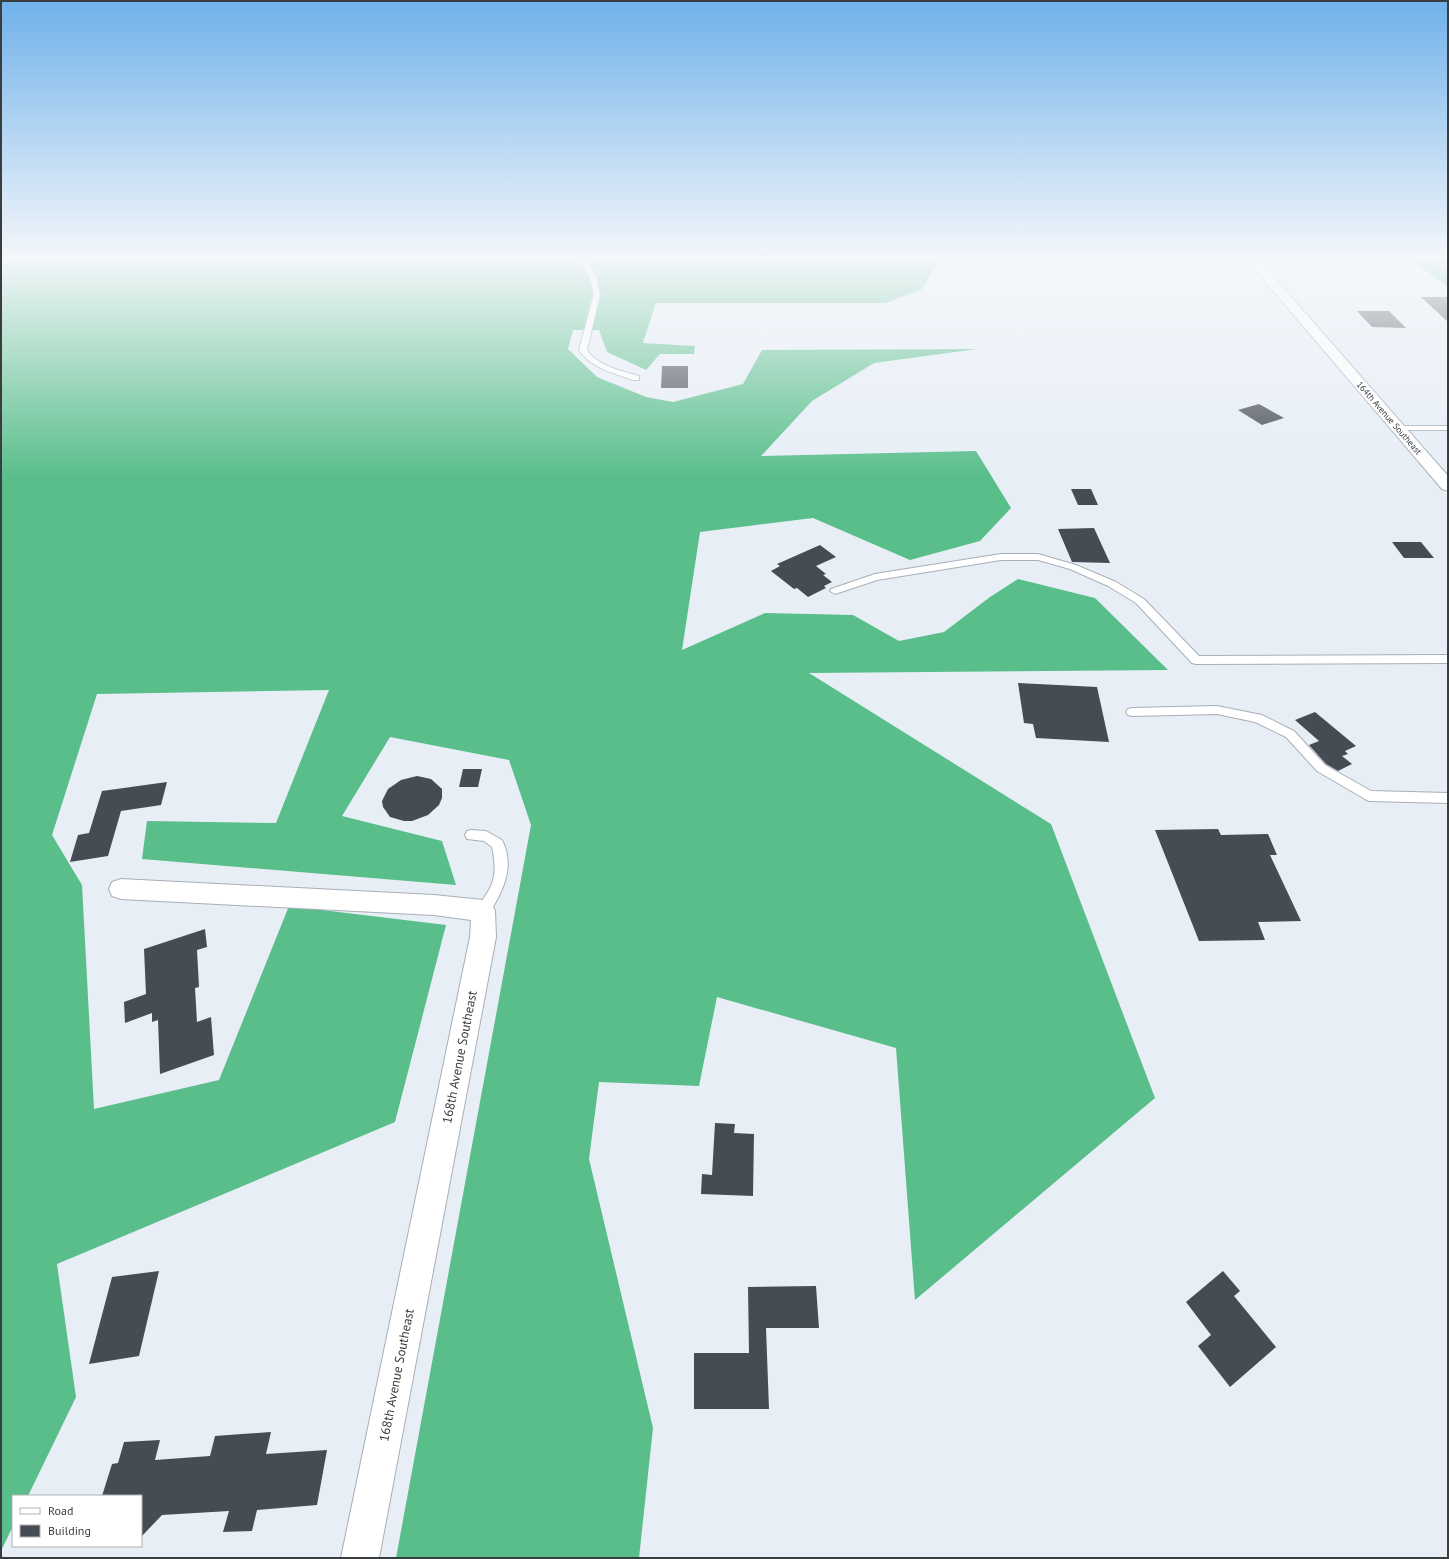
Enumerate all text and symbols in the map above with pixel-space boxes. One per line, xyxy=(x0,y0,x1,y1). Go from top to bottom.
street label: 164th Avenue Southeast xyxy=(1355,379,1424,457)
street label: 168th Avenue Southeast xyxy=(438,989,481,1125)
street label: 168th Avenue Southeast xyxy=(375,1307,418,1443)
legend xyxy=(12,1495,142,1547)
text: Road xyxy=(48,1503,73,1518)
text: Building xyxy=(48,1523,91,1538)

